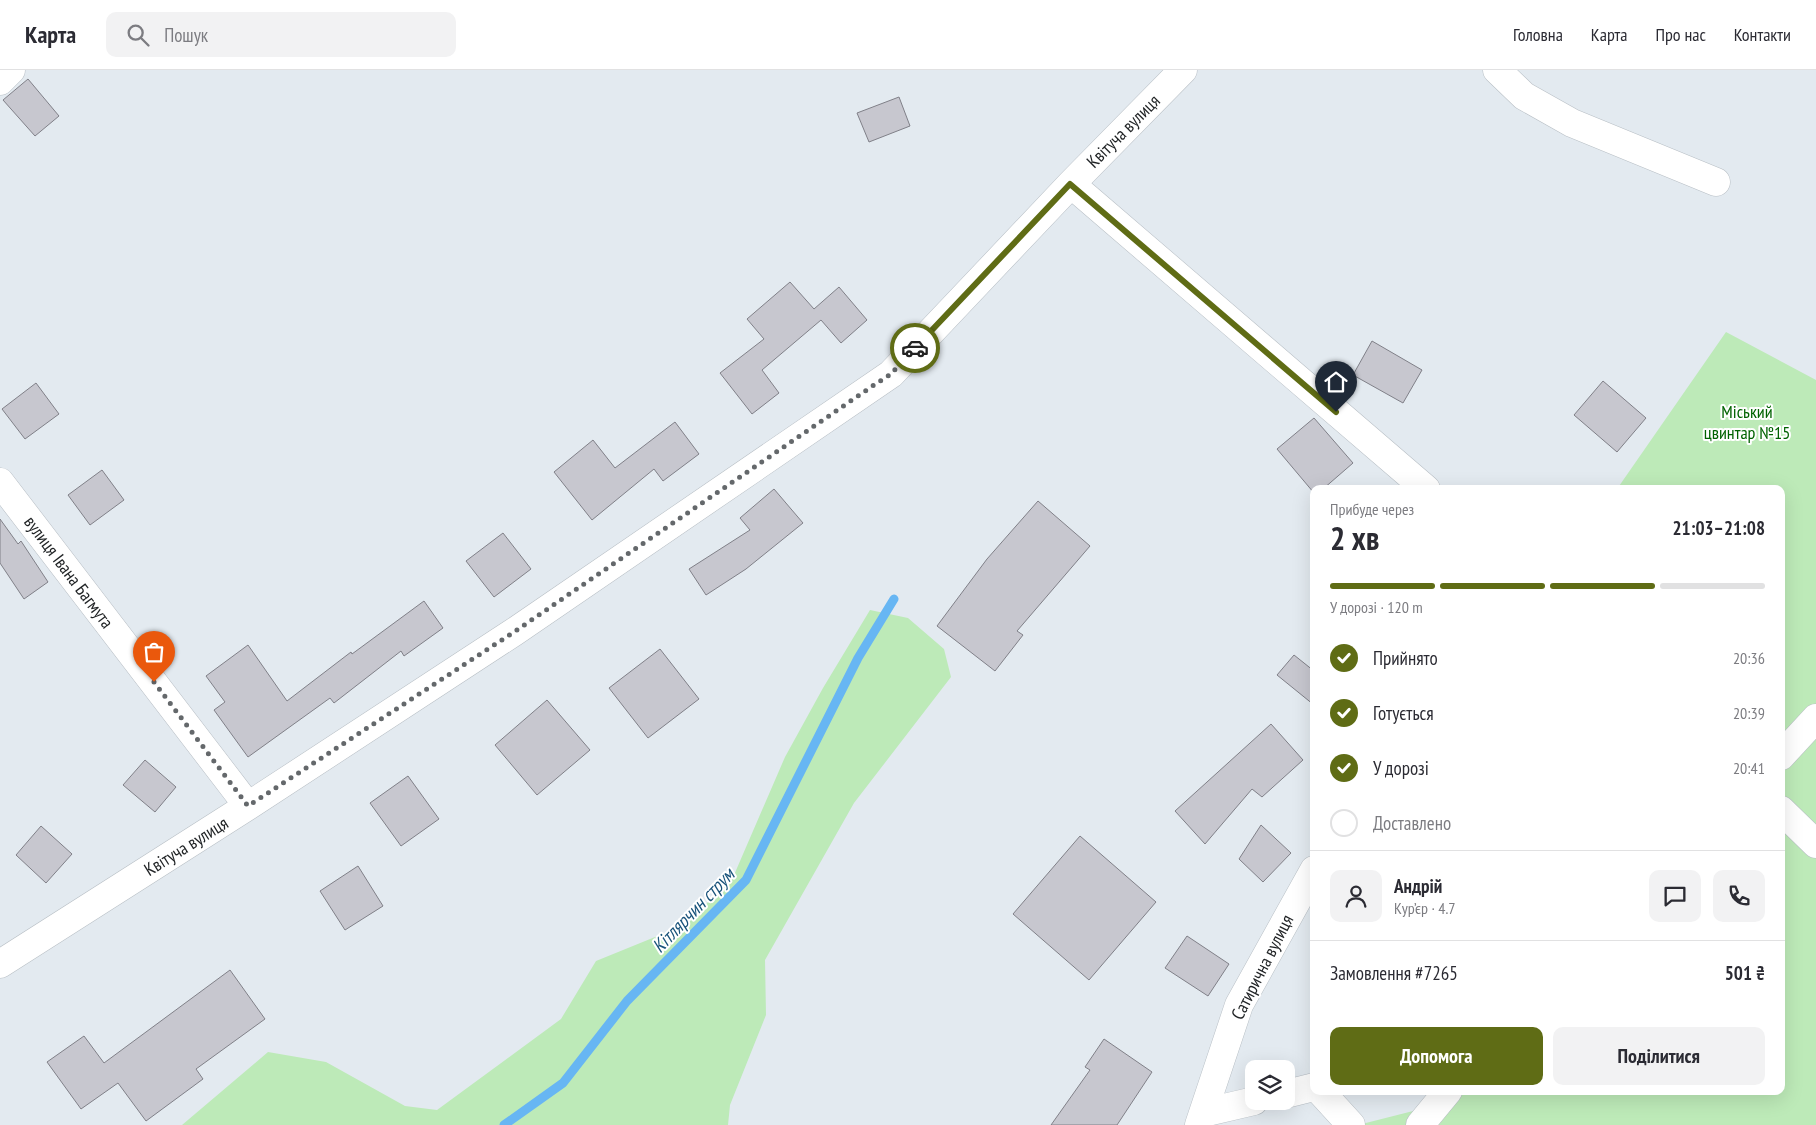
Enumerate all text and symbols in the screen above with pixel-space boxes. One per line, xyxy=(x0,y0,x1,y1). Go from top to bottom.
search box xyxy=(106,12,456,57)
text: Карта xyxy=(25,19,76,50)
icon: search xyxy=(124,21,152,49)
text: Пошук xyxy=(164,23,208,47)
text: Головна xyxy=(1513,23,1563,46)
text: Карта xyxy=(1591,23,1628,46)
text: Про нас xyxy=(1656,23,1706,46)
text: Контакти xyxy=(1734,23,1791,46)
street label: Квітуча вулиця xyxy=(1081,89,1165,173)
courier xyxy=(890,323,940,373)
icon: car xyxy=(901,334,929,362)
pin xyxy=(1315,361,1357,412)
icon: home xyxy=(1322,368,1350,396)
park label: Міський цвинтар №15 xyxy=(1704,400,1790,444)
text: Прибуде через xyxy=(1330,499,1414,519)
street label: вулиця Івана Багмута xyxy=(19,511,119,633)
text: 21:03–21:08 xyxy=(1672,516,1765,540)
text: 2 хв xyxy=(1330,517,1379,559)
text: У дорозі · 120 m xyxy=(1330,597,1423,617)
pin xyxy=(133,631,175,682)
icon: bag xyxy=(140,638,168,666)
icon: check xyxy=(1330,644,1358,672)
text: Прийнято xyxy=(1373,646,1438,670)
text: 20:36 xyxy=(1733,648,1765,668)
icon: check xyxy=(1330,699,1358,727)
text: Готується xyxy=(1373,701,1434,725)
text: 20:39 xyxy=(1733,703,1765,723)
icon: check xyxy=(1330,754,1358,782)
text: У дорозі xyxy=(1373,756,1429,780)
text: 20:41 xyxy=(1733,758,1765,778)
street label: Квітуча вулиця xyxy=(140,811,232,881)
text: Доставлено xyxy=(1373,811,1451,835)
water label: Кітлярчин струм xyxy=(647,861,741,957)
button: person xyxy=(1330,870,1382,922)
button: chat xyxy=(1649,870,1701,922)
button: phone xyxy=(1713,870,1765,922)
text: Андрій xyxy=(1394,874,1442,898)
text: Кур’єр · 4.7 xyxy=(1394,898,1455,918)
street label: Сатирична вулиця xyxy=(1226,911,1298,1023)
text: Замовлення #7265 xyxy=(1330,961,1458,985)
text: 501 ₴ xyxy=(1725,961,1765,985)
button: Допомога xyxy=(1330,1027,1543,1085)
button: Поділитися xyxy=(1553,1027,1765,1085)
map controls xyxy=(1245,1060,1295,1110)
button: layers xyxy=(1245,1060,1295,1110)

